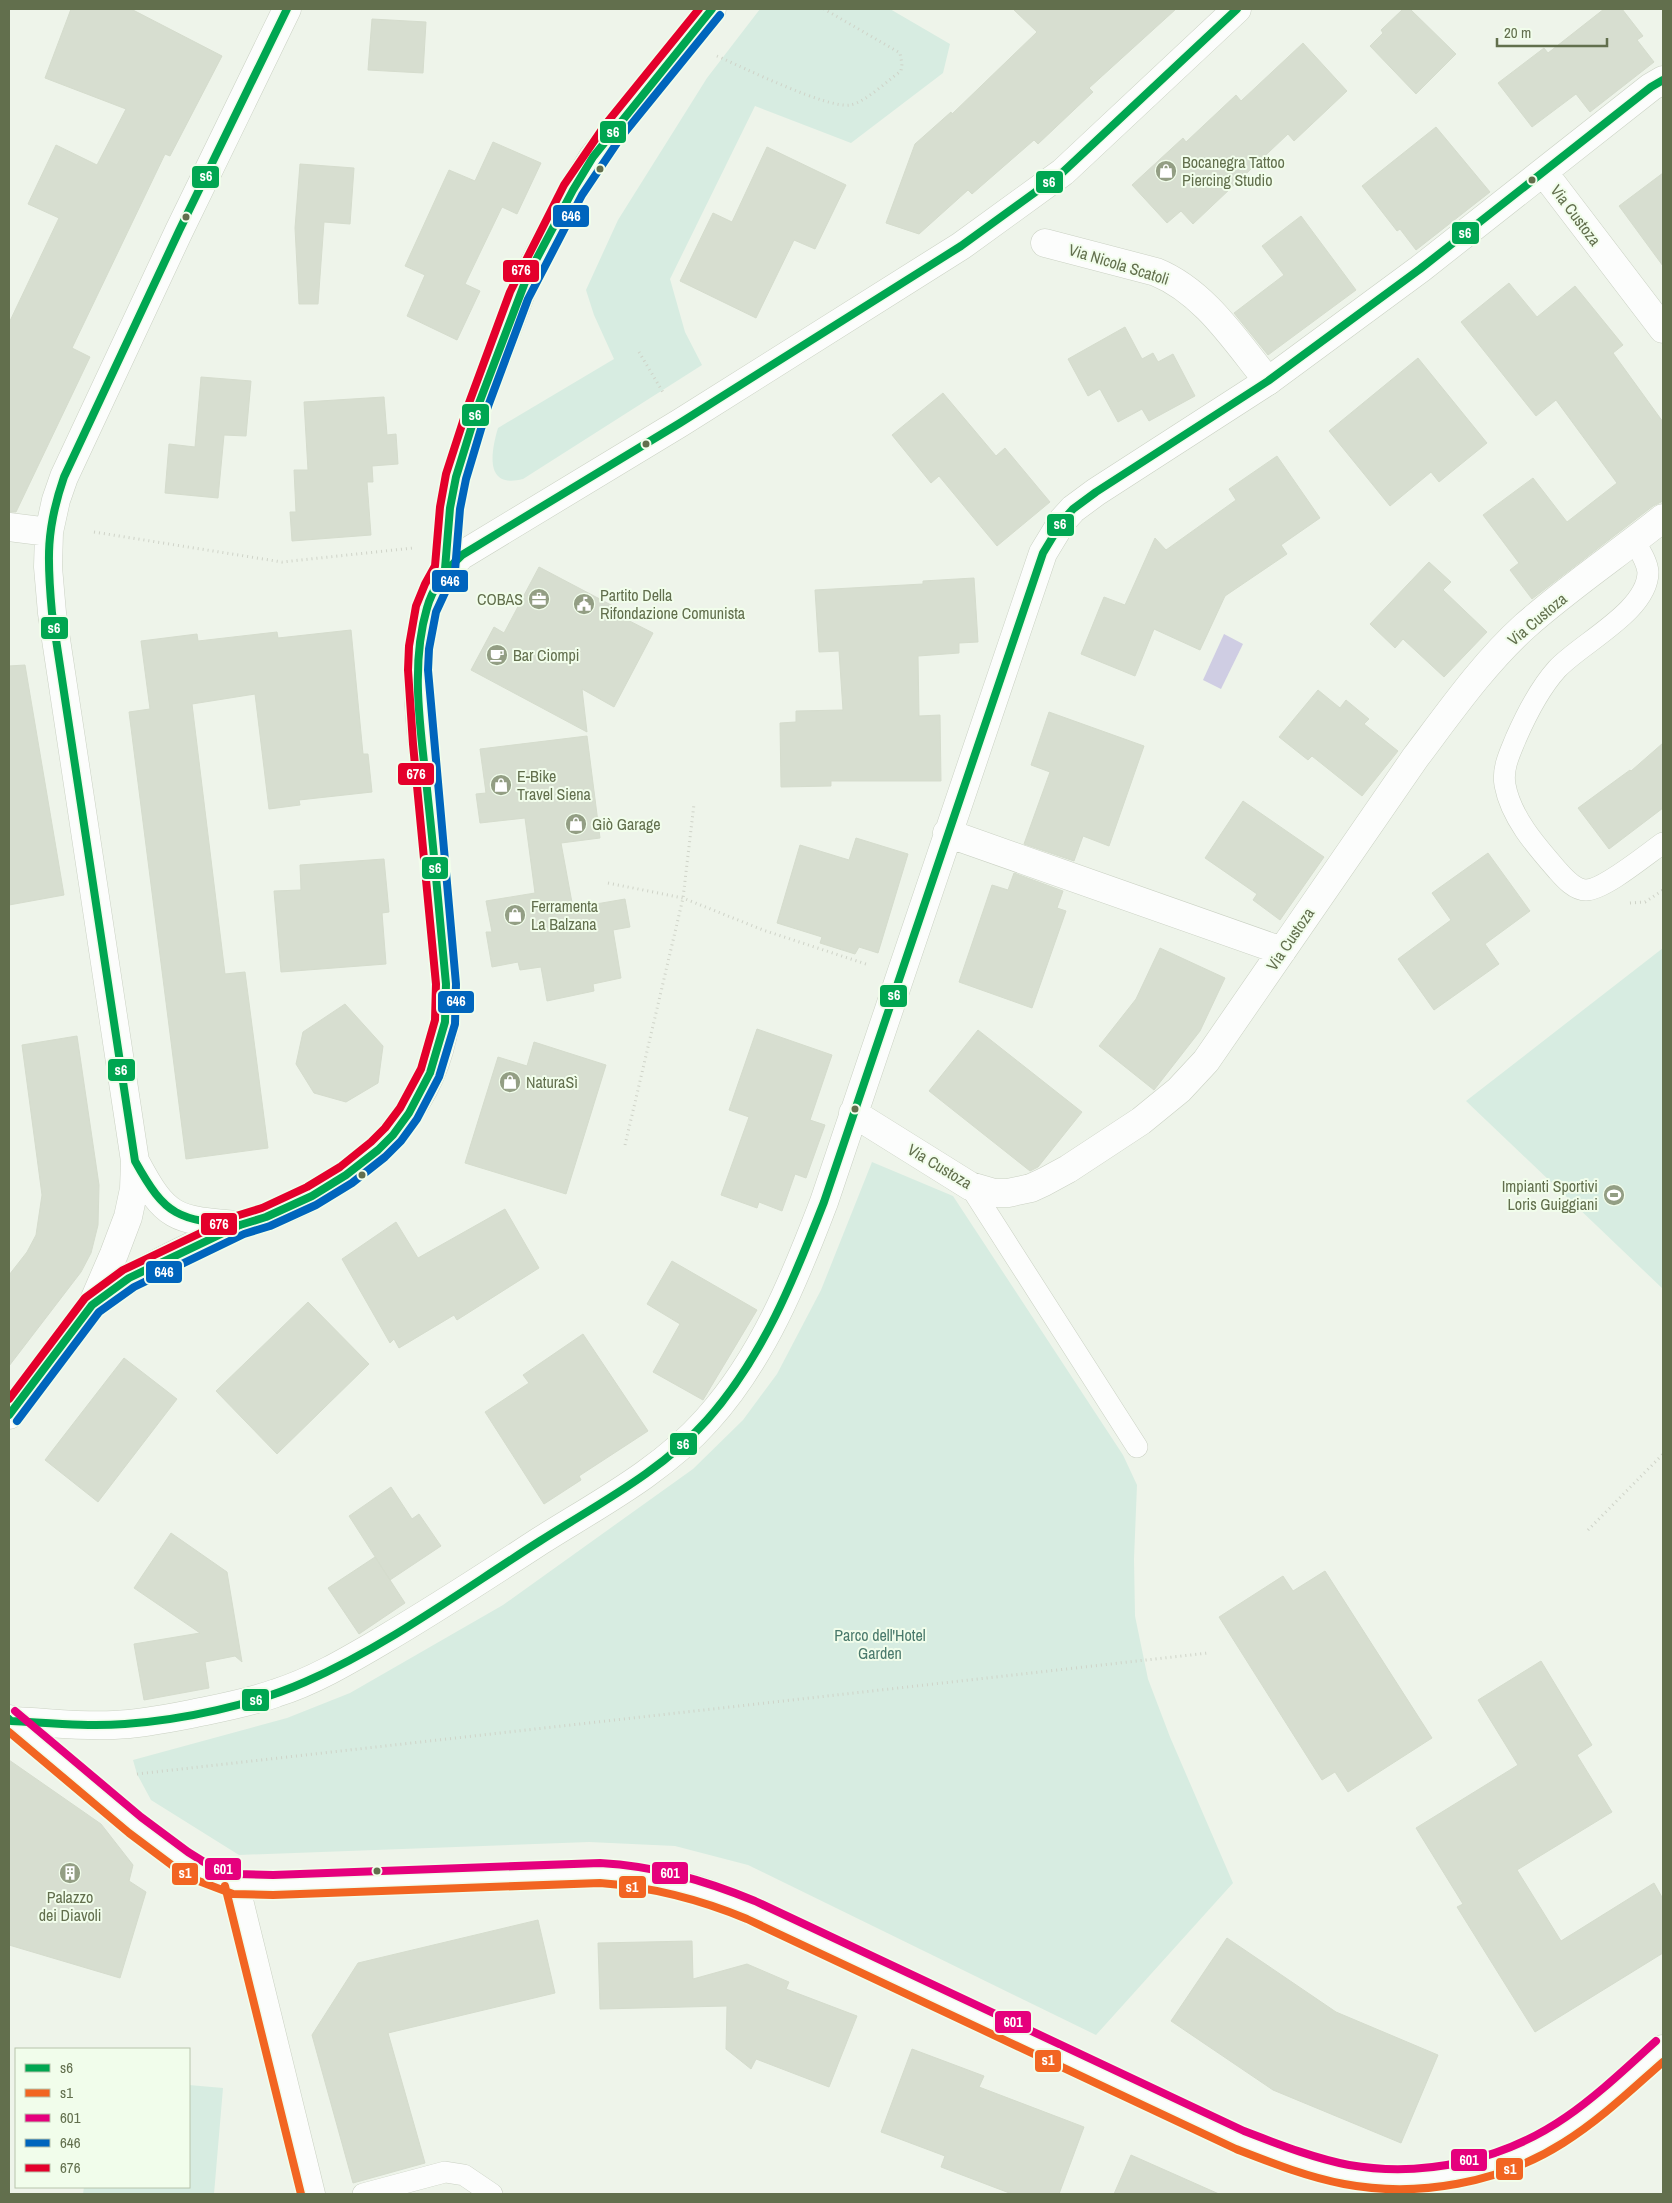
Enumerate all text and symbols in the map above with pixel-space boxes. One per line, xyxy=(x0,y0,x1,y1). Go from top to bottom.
scale bar xyxy=(1497,15,1607,47)
text: 20 m xyxy=(1504,22,1531,43)
line badge: s6 xyxy=(599,120,627,144)
text: s6 xyxy=(607,123,619,141)
place label: Bocanegra Tattoo Piercing Studio xyxy=(1182,151,1285,191)
shop icon: Bocanegra Tattoo Piercing Studio xyxy=(1154,159,1178,183)
unlabelled marker xyxy=(595,164,605,174)
line badge: s6 xyxy=(191,165,220,189)
text: s6 xyxy=(200,167,212,185)
line badge: s6 xyxy=(1035,170,1064,194)
text: s6 xyxy=(1043,173,1055,191)
unlabelled marker xyxy=(1527,175,1537,185)
street label: Via Custoza xyxy=(1546,180,1607,251)
line badge: 646 xyxy=(552,204,590,228)
text: 646 xyxy=(561,207,581,225)
unlabelled marker xyxy=(181,212,191,222)
line badge: s6 xyxy=(1451,221,1480,245)
text: s6 xyxy=(1459,224,1471,242)
street label: Via Nicola Scatoli xyxy=(1066,238,1172,290)
line badge: 676 xyxy=(502,259,540,283)
text: 676 xyxy=(511,261,531,279)
line badge: s6 xyxy=(461,403,490,427)
text: s6 xyxy=(469,406,481,424)
unlabelled marker xyxy=(641,439,651,449)
line badge: s6 xyxy=(1046,513,1075,537)
text: s6 xyxy=(1054,515,1066,533)
line badge: 646 xyxy=(431,569,469,593)
text: 646 xyxy=(440,572,460,590)
place label: Partito Della Rifondazione Comunista xyxy=(600,584,746,624)
office icon: COBAS xyxy=(527,587,551,611)
street label: Via Custoza xyxy=(1503,587,1572,650)
place label: COBAS xyxy=(477,588,523,610)
public building icon: Partito Della Rifondazione Comunista xyxy=(572,592,596,616)
line badge: s6 xyxy=(40,616,69,640)
text: s6 xyxy=(48,619,60,637)
cafe icon: Bar Ciompi xyxy=(485,643,509,667)
place label: Bar Ciompi xyxy=(513,644,579,666)
line badge: 676 xyxy=(397,762,435,786)
text: 676 xyxy=(406,765,426,783)
place label: E-Bike Travel Siena xyxy=(517,765,592,805)
shop icon: E-Bike Travel Siena xyxy=(489,773,513,797)
shop icon: Giò Garage xyxy=(564,812,588,836)
place label: Giò Garage xyxy=(592,813,661,835)
line badge: s6 xyxy=(421,856,449,880)
text: s6 xyxy=(429,859,441,877)
place label: Ferramenta La Balzana xyxy=(531,895,599,935)
shop icon: Ferramenta La Balzana xyxy=(503,903,527,927)
street label: Via Custoza xyxy=(1261,903,1319,975)
line badge: s6 xyxy=(879,984,908,1008)
text: s6 xyxy=(888,986,900,1004)
line badge: 646 xyxy=(437,990,475,1014)
text: 646 xyxy=(446,992,466,1010)
line badge: s6 xyxy=(107,1058,136,1082)
text: s6 xyxy=(115,1061,127,1079)
shop icon: NaturaSì xyxy=(498,1070,522,1094)
place label: NaturaSì xyxy=(526,1071,578,1093)
unlabelled marker xyxy=(850,1104,860,1114)
street label: Via Custoza xyxy=(904,1138,977,1194)
unlabelled marker xyxy=(357,1170,367,1180)
place label: Impianti Sportivi Loris Guiggiani xyxy=(1502,1175,1598,1215)
sports icon: Impianti Sportivi Loris Guiggiani xyxy=(1602,1183,1626,1207)
line badge: 676 xyxy=(200,1212,238,1236)
text: 676 xyxy=(209,1215,229,1233)
line badge: 646 xyxy=(145,1260,183,1284)
text: 646 xyxy=(154,1263,174,1281)
line badge: s6 xyxy=(669,1432,698,1456)
text: s6 xyxy=(677,1435,689,1453)
park label: Parco dell'Hotel Garden xyxy=(834,1624,926,1664)
line badge: s6 xyxy=(241,1688,270,1712)
text: s6 xyxy=(250,1691,262,1709)
line badge: 601 xyxy=(204,1857,242,1881)
text: 601 xyxy=(213,1860,233,1878)
building icon: Palazzo dei Diavoli xyxy=(58,1861,82,1885)
line badge: 601 xyxy=(651,1861,689,1885)
line badge: s1 xyxy=(171,1862,199,1886)
text: s1 xyxy=(179,1864,192,1882)
text: 601 xyxy=(660,1864,680,1882)
unlabelled marker xyxy=(372,1866,382,1876)
line badge: s1 xyxy=(618,1875,647,1899)
text: s1 xyxy=(626,1878,639,1896)
place label: Palazzo dei Diavoli xyxy=(39,1886,101,1926)
line badge: 601 xyxy=(994,2010,1032,2034)
text: 601 xyxy=(1003,2013,1023,2031)
legend xyxy=(15,2048,190,2188)
line badge: s1 xyxy=(1034,2049,1062,2073)
text: s1 xyxy=(1042,2051,1055,2069)
text: s6 xyxy=(60,2057,73,2078)
text: s1 xyxy=(60,2082,73,2103)
text: 601 xyxy=(60,2107,81,2128)
text: 646 xyxy=(60,2132,81,2153)
line badge: 601 xyxy=(1450,2148,1488,2172)
text: 601 xyxy=(1459,2151,1479,2169)
text: 676 xyxy=(60,2157,81,2178)
line badge: s1 xyxy=(1495,2157,1524,2181)
text: s1 xyxy=(1504,2160,1517,2178)

